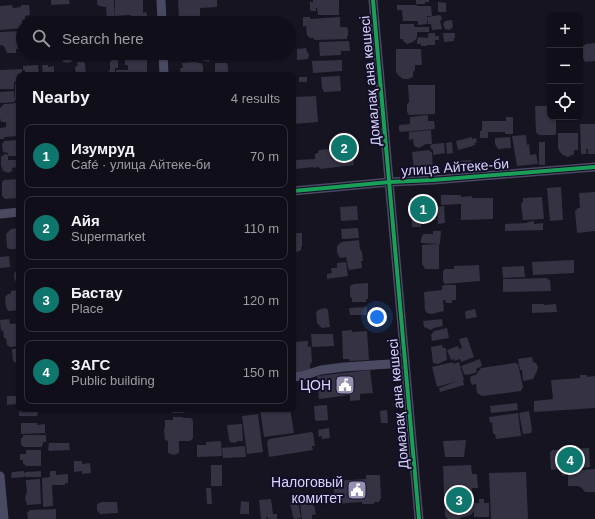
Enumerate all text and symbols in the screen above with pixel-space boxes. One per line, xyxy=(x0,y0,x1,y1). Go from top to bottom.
map controls xyxy=(547,12,583,120)
button: + xyxy=(547,12,583,48)
street label: Домалақ ана көшесі xyxy=(356,15,384,147)
search box xyxy=(16,16,296,60)
icon: search xyxy=(30,27,52,49)
text: Search here xyxy=(62,30,144,47)
button: − xyxy=(547,48,583,84)
button: locate xyxy=(547,84,583,120)
text: Nearby xyxy=(32,88,90,107)
text: 4 results xyxy=(231,91,280,106)
pin: 2 xyxy=(331,133,357,163)
text: Изумруд xyxy=(71,140,135,157)
text: 1 xyxy=(42,149,50,164)
text: 70 m xyxy=(250,149,279,164)
street label: улица Айтеке-би xyxy=(400,155,510,179)
text: Café · улица Айтеке-би xyxy=(71,157,210,172)
pin: 1 xyxy=(410,194,436,224)
text: Айя xyxy=(71,212,100,229)
text: 2 xyxy=(42,221,50,236)
text: 110 m xyxy=(244,221,279,236)
text: Supermarket xyxy=(71,229,145,244)
text: Бастау xyxy=(71,284,123,301)
text: 3 xyxy=(42,293,50,308)
text: 120 m xyxy=(243,293,279,308)
text: Place xyxy=(71,301,104,316)
your location xyxy=(367,307,387,327)
street label: Домалақ ана көшесі xyxy=(384,338,412,470)
text: ЗАГС xyxy=(71,356,110,373)
text: 4 xyxy=(42,365,50,380)
text: 150 m xyxy=(243,365,279,380)
text: Public building xyxy=(71,373,155,388)
public building icon: ЦОН xyxy=(334,374,356,396)
place label: ЦОН xyxy=(300,377,331,393)
pin: 4 xyxy=(557,445,583,475)
place label: Налоговый комитет xyxy=(271,474,344,506)
public building icon: Налоговый комитет xyxy=(346,479,368,501)
pin: 3 xyxy=(446,485,472,515)

